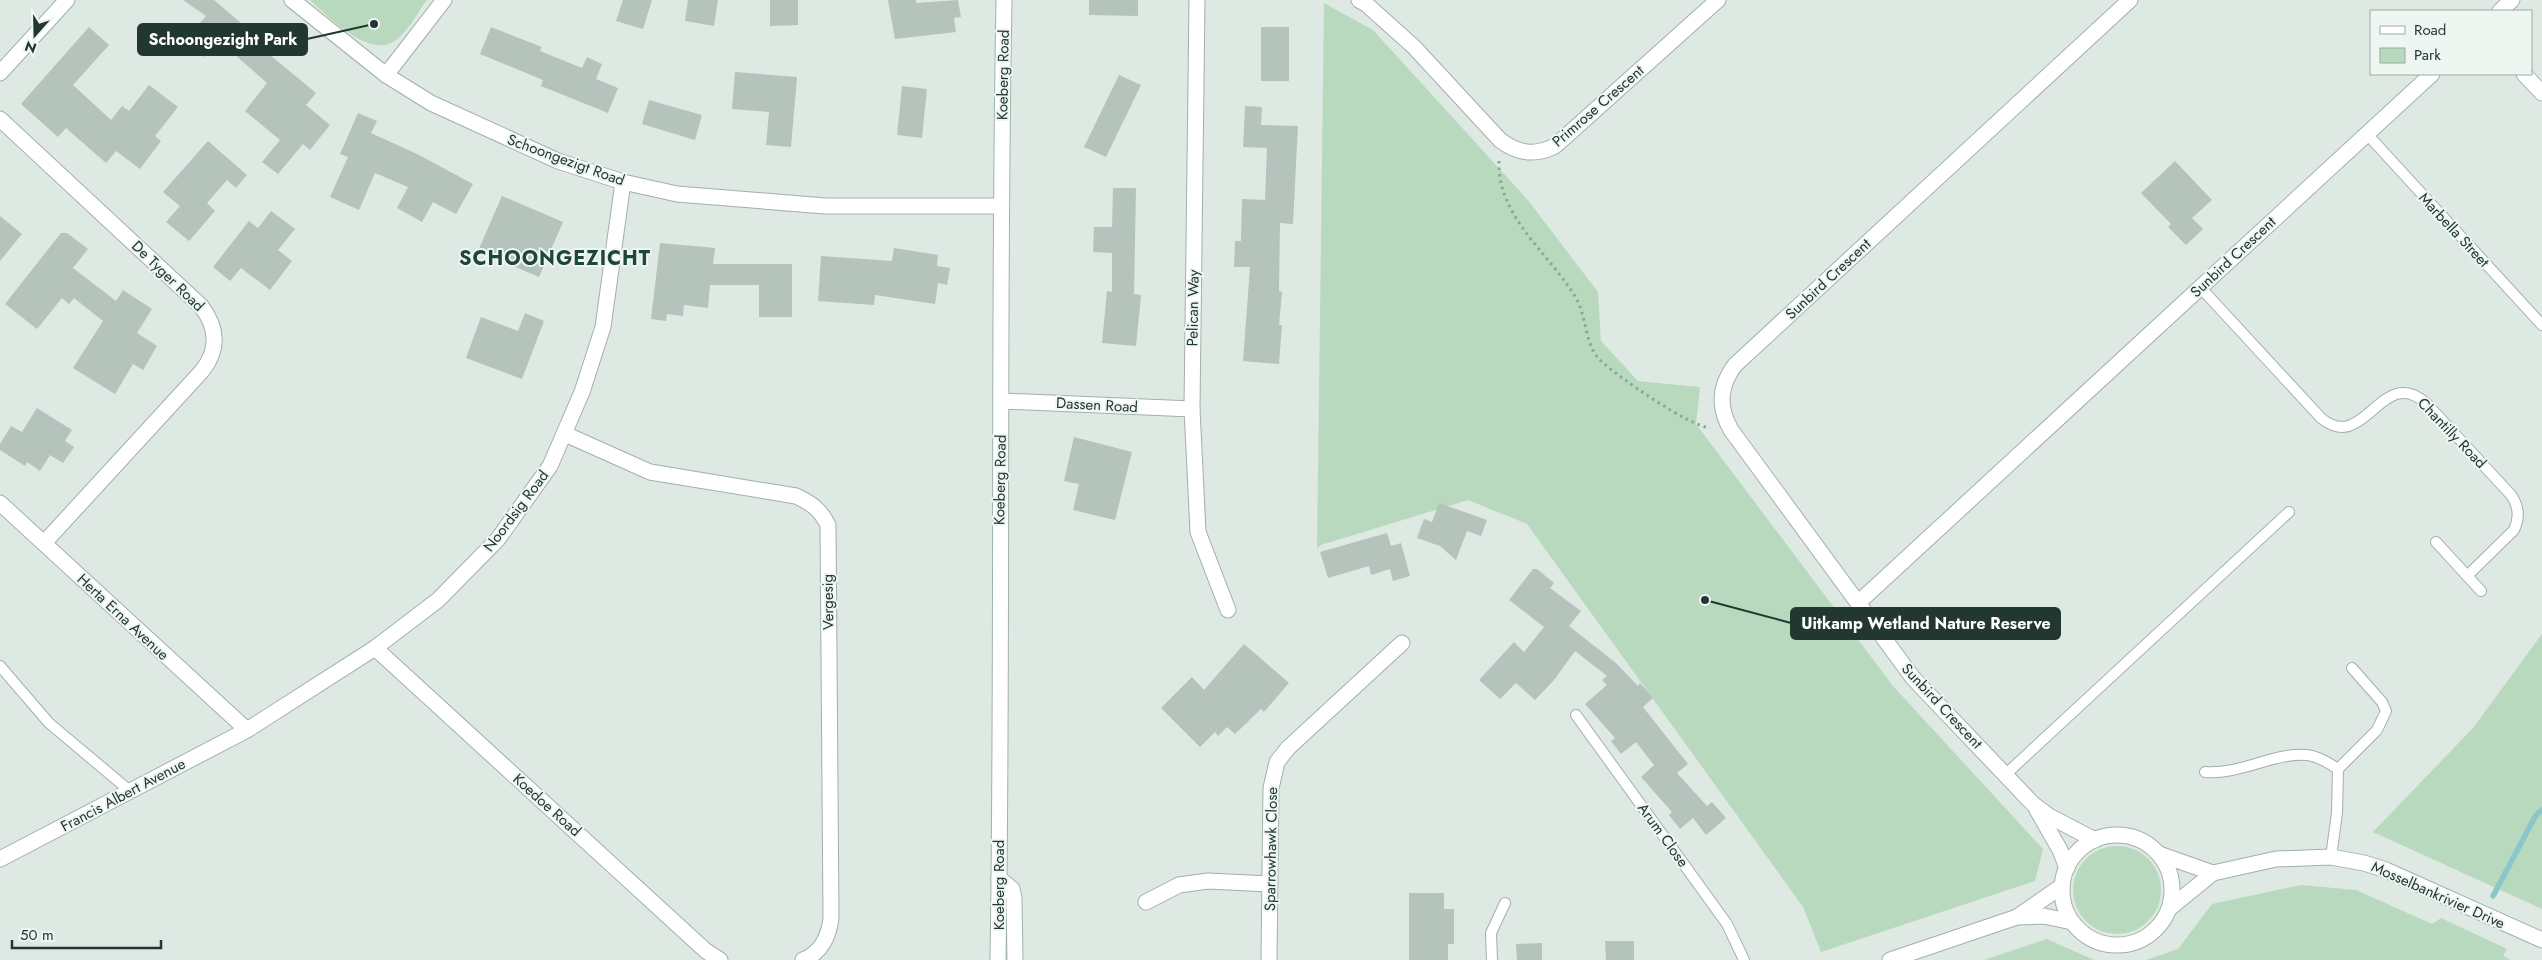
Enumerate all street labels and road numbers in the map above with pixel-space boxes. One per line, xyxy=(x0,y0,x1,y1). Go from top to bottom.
street label: Koeberg Road xyxy=(991,30,1015,120)
street label: Primrose Crescent xyxy=(1547,60,1649,152)
street label: Schoongezigt Road xyxy=(504,129,628,191)
street label: Marbella Street xyxy=(2413,188,2495,273)
street label: Sunbird Crescent xyxy=(2185,211,2281,303)
street label: Sunbird Crescent xyxy=(1780,233,1876,325)
street label: De Tyger Road xyxy=(127,236,209,316)
street label: Pelican Way xyxy=(1181,269,1205,347)
street label: Dassen Road xyxy=(1055,392,1139,418)
street label: Chantilly Road xyxy=(2412,393,2492,473)
street label: Koeberg Road xyxy=(988,435,1012,525)
street label: Noordsig Road xyxy=(478,466,554,556)
street label: Herta Erna Avenue xyxy=(72,569,174,666)
street label: Vergesig xyxy=(817,574,839,630)
street label: Sunbird Crescent xyxy=(1896,658,1988,754)
street label: Francis Albert Avenue xyxy=(57,753,190,837)
street label: Koedoe Road xyxy=(508,768,586,842)
street label: Sparrowhawk Close xyxy=(1259,786,1283,911)
street label: Arum Close xyxy=(1632,798,1694,872)
street label: Koeberg Road xyxy=(988,840,1010,930)
street label: Mosselbankrivier Drive xyxy=(2368,856,2509,934)

